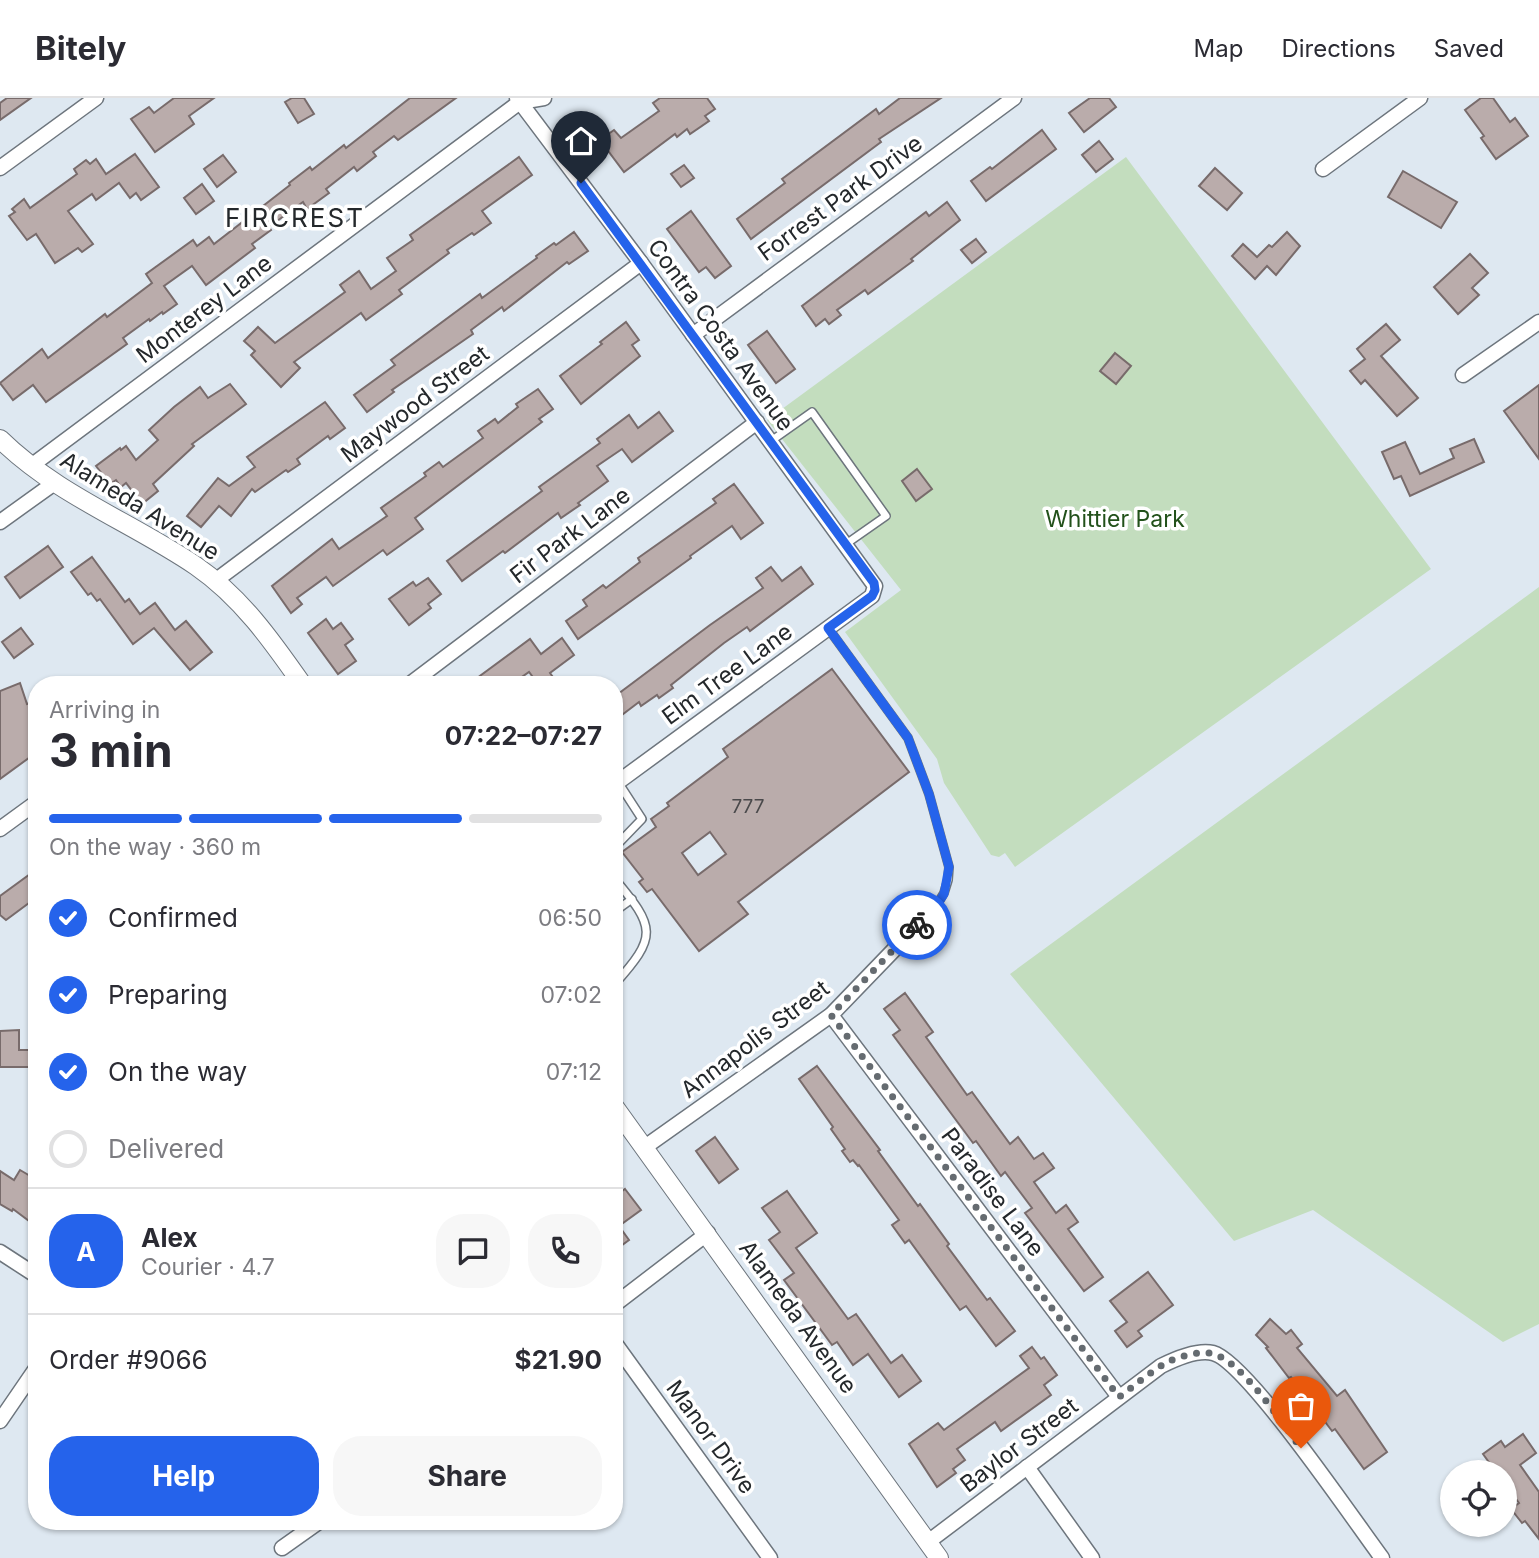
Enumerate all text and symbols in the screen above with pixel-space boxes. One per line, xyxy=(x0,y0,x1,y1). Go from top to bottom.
text: Bitely xyxy=(35,28,126,68)
text: Map xyxy=(1194,34,1243,63)
text: Directions xyxy=(1281,34,1396,63)
text: Saved xyxy=(1434,34,1504,63)
pin xyxy=(551,111,611,183)
icon: home xyxy=(562,122,600,160)
street label: Forrest Park Drive xyxy=(752,129,928,267)
district label: FIRCREST xyxy=(225,202,365,233)
street label: Contra Costa Avenue xyxy=(642,234,800,436)
street label: Monterey Lane xyxy=(131,249,277,369)
street label: Maywood Street xyxy=(336,339,495,469)
street label: Alameda Avenue xyxy=(55,446,225,566)
street label: Fir Park Lane xyxy=(505,481,635,589)
park label: Whittier Park xyxy=(1045,505,1185,533)
street label: Elm Tree Lane xyxy=(656,617,798,731)
text: Arriving in xyxy=(49,696,160,724)
text: 07:22–07:27 xyxy=(445,720,602,751)
text: 3 min xyxy=(49,722,173,778)
house number: 777 xyxy=(732,795,765,818)
text: On the way · 360 m xyxy=(49,833,261,861)
courier xyxy=(882,890,952,960)
icon: check xyxy=(49,899,87,937)
text: Confirmed xyxy=(108,902,238,933)
text: 06:50 xyxy=(538,904,602,932)
icon: bike xyxy=(898,906,936,944)
street label: Annapolis Street xyxy=(675,974,835,1104)
icon: check xyxy=(49,976,87,1014)
text: Preparing xyxy=(108,979,228,1010)
text: 07:02 xyxy=(541,981,602,1009)
icon: check xyxy=(49,1053,87,1091)
text: On the way xyxy=(108,1056,247,1087)
text: 07:12 xyxy=(546,1058,602,1086)
street label: Paradise Lane xyxy=(936,1122,1050,1262)
text: Delivered xyxy=(108,1133,224,1164)
button: chat xyxy=(436,1214,510,1288)
button: phone xyxy=(528,1214,602,1288)
text: Alex xyxy=(141,1222,198,1253)
street label: Alameda Avenue xyxy=(733,1235,863,1399)
text: A xyxy=(76,1236,96,1267)
text: Courier · 4.7 xyxy=(141,1253,275,1281)
text: Order #9066 xyxy=(49,1344,208,1375)
text: $21.90 xyxy=(515,1344,602,1375)
street label: Manor Drive xyxy=(661,1375,761,1499)
pin xyxy=(1271,1376,1331,1448)
icon: bag xyxy=(1282,1387,1320,1425)
street label: Baylor Street xyxy=(955,1391,1084,1498)
button: Help xyxy=(49,1436,319,1516)
button: Share xyxy=(333,1436,602,1516)
map controls xyxy=(1440,1460,1517,1537)
button: locate xyxy=(1440,1460,1517,1537)

